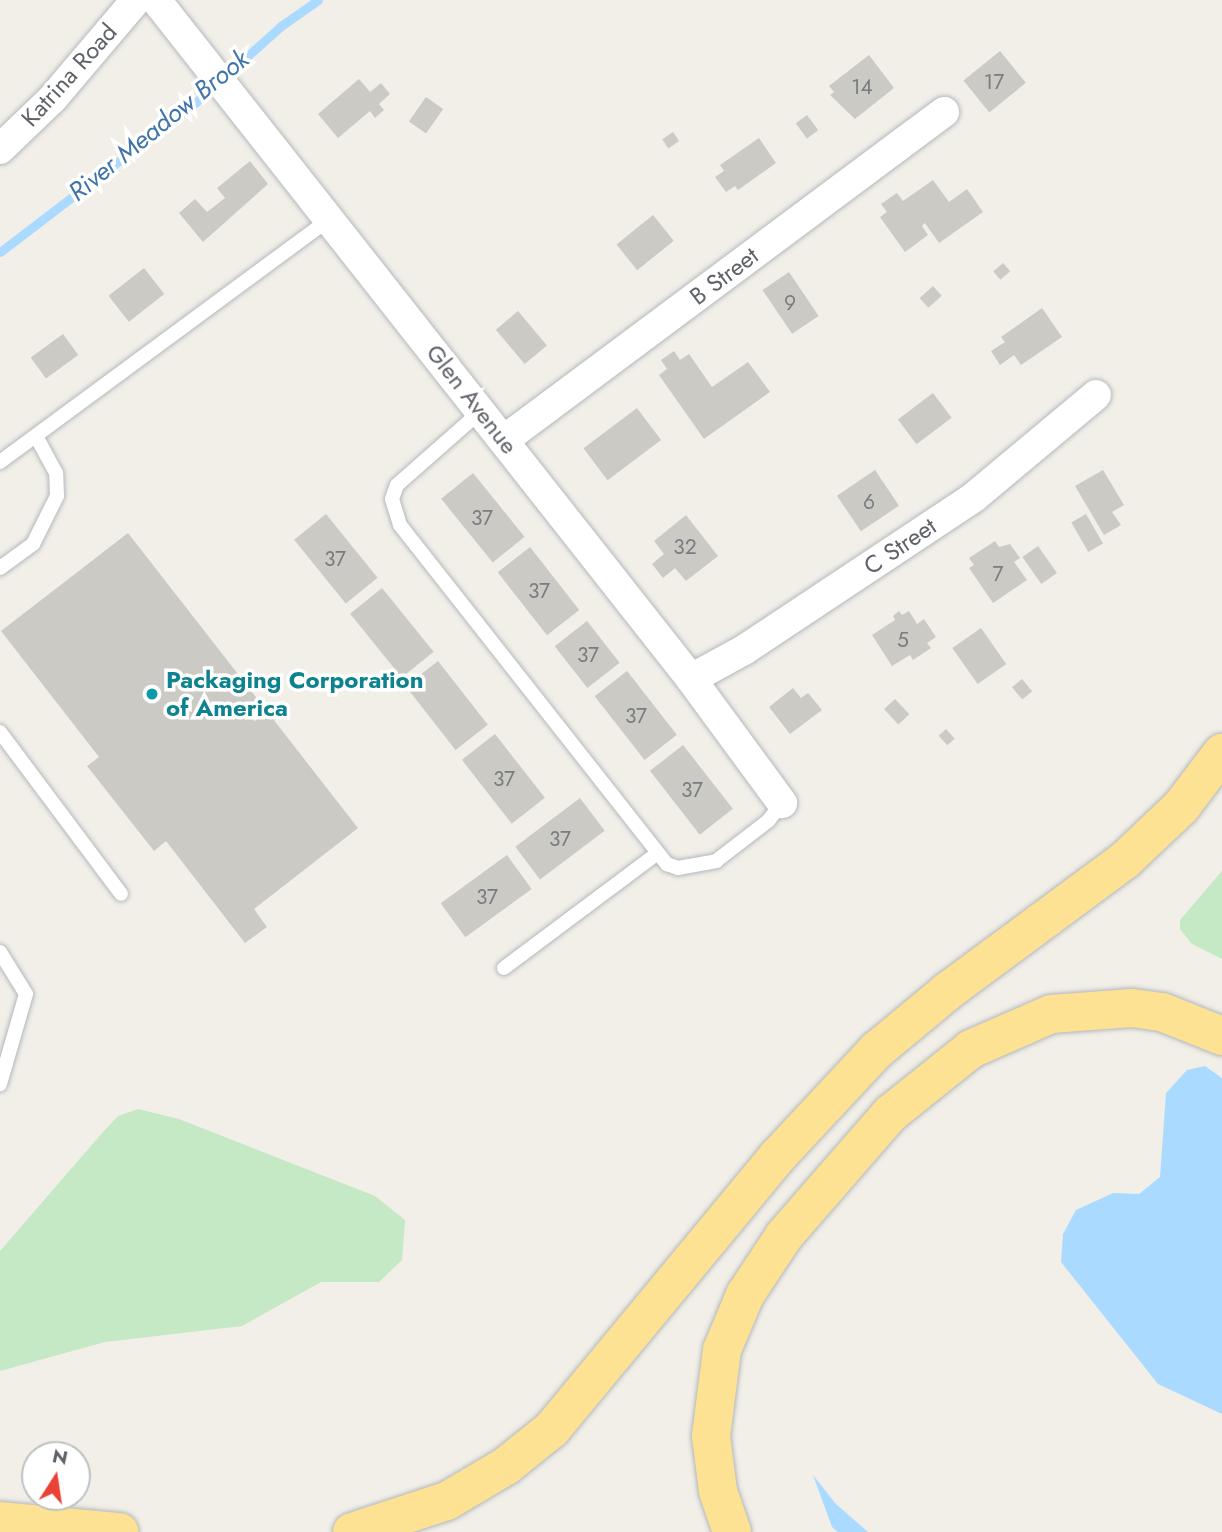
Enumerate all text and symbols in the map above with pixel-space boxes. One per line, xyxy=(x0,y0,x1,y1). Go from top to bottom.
street label: Katrina Road xyxy=(15,18,123,132)
water label: River Meadow Brook xyxy=(63,44,255,208)
house number: 17 xyxy=(984,69,1004,95)
house number: 14 xyxy=(851,74,873,100)
street label: B Street xyxy=(684,241,764,311)
house number: 9 xyxy=(784,290,796,316)
street label: Glen Avenue xyxy=(420,339,524,459)
house number: 6 xyxy=(863,489,875,515)
house number: 37 xyxy=(471,505,493,531)
street label: C Street xyxy=(858,511,942,581)
house number: 32 xyxy=(673,534,697,560)
house number: 37 xyxy=(324,546,346,572)
house number: 7 xyxy=(992,561,1004,587)
house number: 37 xyxy=(528,578,550,604)
house number: 5 xyxy=(897,627,909,653)
house number: 37 xyxy=(577,642,599,668)
place label: Packaging Corporation of America xyxy=(166,666,424,722)
marker: Packaging Corporation of America xyxy=(144,686,160,702)
house number: 37 xyxy=(625,703,647,729)
house number: 37 xyxy=(493,766,515,792)
house number: 37 xyxy=(681,777,703,803)
house number: 37 xyxy=(549,826,571,852)
house number: 37 xyxy=(476,884,498,910)
north arrow xyxy=(21,1441,91,1511)
text: N xyxy=(50,1442,70,1472)

